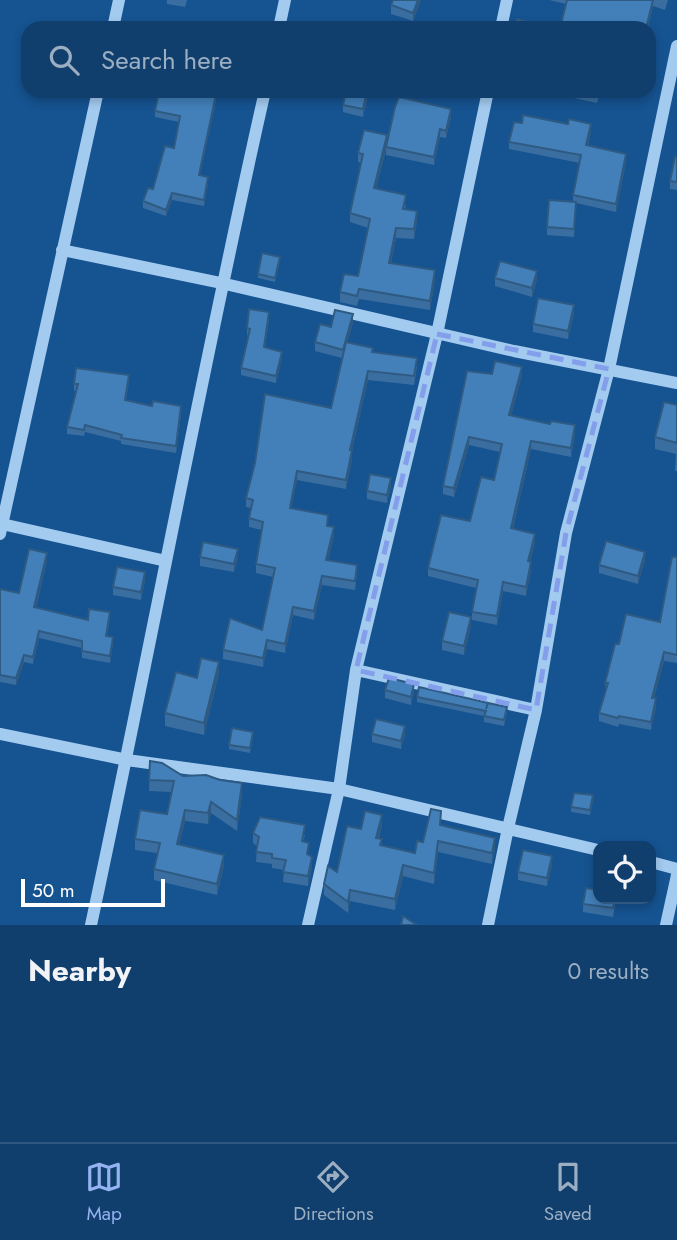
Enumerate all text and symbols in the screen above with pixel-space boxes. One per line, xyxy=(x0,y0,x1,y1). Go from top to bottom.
search box xyxy=(21,21,656,98)
icon: search xyxy=(45,41,83,79)
text: Search here xyxy=(101,41,233,79)
map controls xyxy=(593,841,656,904)
button: locate xyxy=(593,841,656,904)
scale bar xyxy=(21,876,164,908)
text: 50 m xyxy=(32,877,75,904)
text: Nearby xyxy=(28,949,131,992)
text: 0 results xyxy=(567,954,649,988)
tab: Map xyxy=(85,1158,123,1227)
tab: Directions xyxy=(293,1158,374,1227)
tab: Saved xyxy=(544,1158,592,1227)

